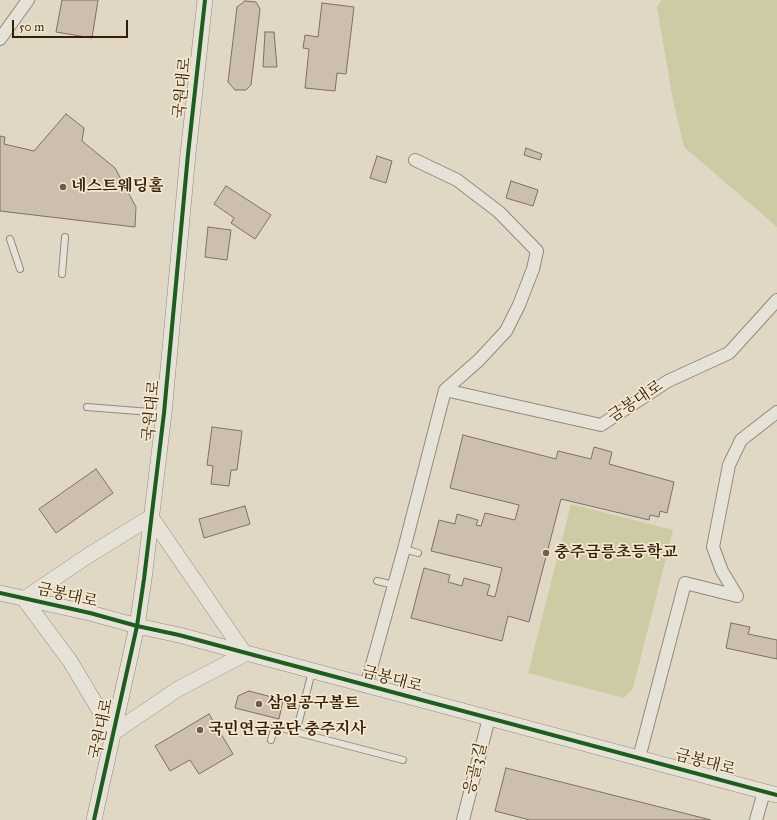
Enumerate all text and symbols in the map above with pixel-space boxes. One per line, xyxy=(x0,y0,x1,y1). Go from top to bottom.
scale bar xyxy=(14,12,130,38)
text: 50 m xyxy=(19,20,44,34)
street label: 국원대로 xyxy=(170,56,196,120)
place label: 네스트웨딩홀 xyxy=(71,177,164,197)
marker: 네스트웨딩홀 xyxy=(58,182,68,192)
street label: 금봉대로 xyxy=(605,377,667,427)
street label: 국원대로 xyxy=(139,379,165,443)
place label: 충주금릉초등학교 xyxy=(554,543,678,563)
marker: 충주금릉초등학교 xyxy=(541,548,551,558)
street label: 금봉대로 xyxy=(35,580,99,612)
street label: 금봉대로 xyxy=(360,663,424,697)
place label: 삼일공구볼트 xyxy=(267,694,360,714)
street label: 국원대로 xyxy=(86,697,118,761)
marker: 삼일공구볼트 xyxy=(254,699,264,709)
place label: 국민연금공단 충주지사 xyxy=(208,720,366,740)
marker: 국민연금공단 충주지사 xyxy=(195,725,205,735)
street label: 응골3길 xyxy=(460,741,492,797)
street label: 금봉대로 xyxy=(673,746,737,780)

